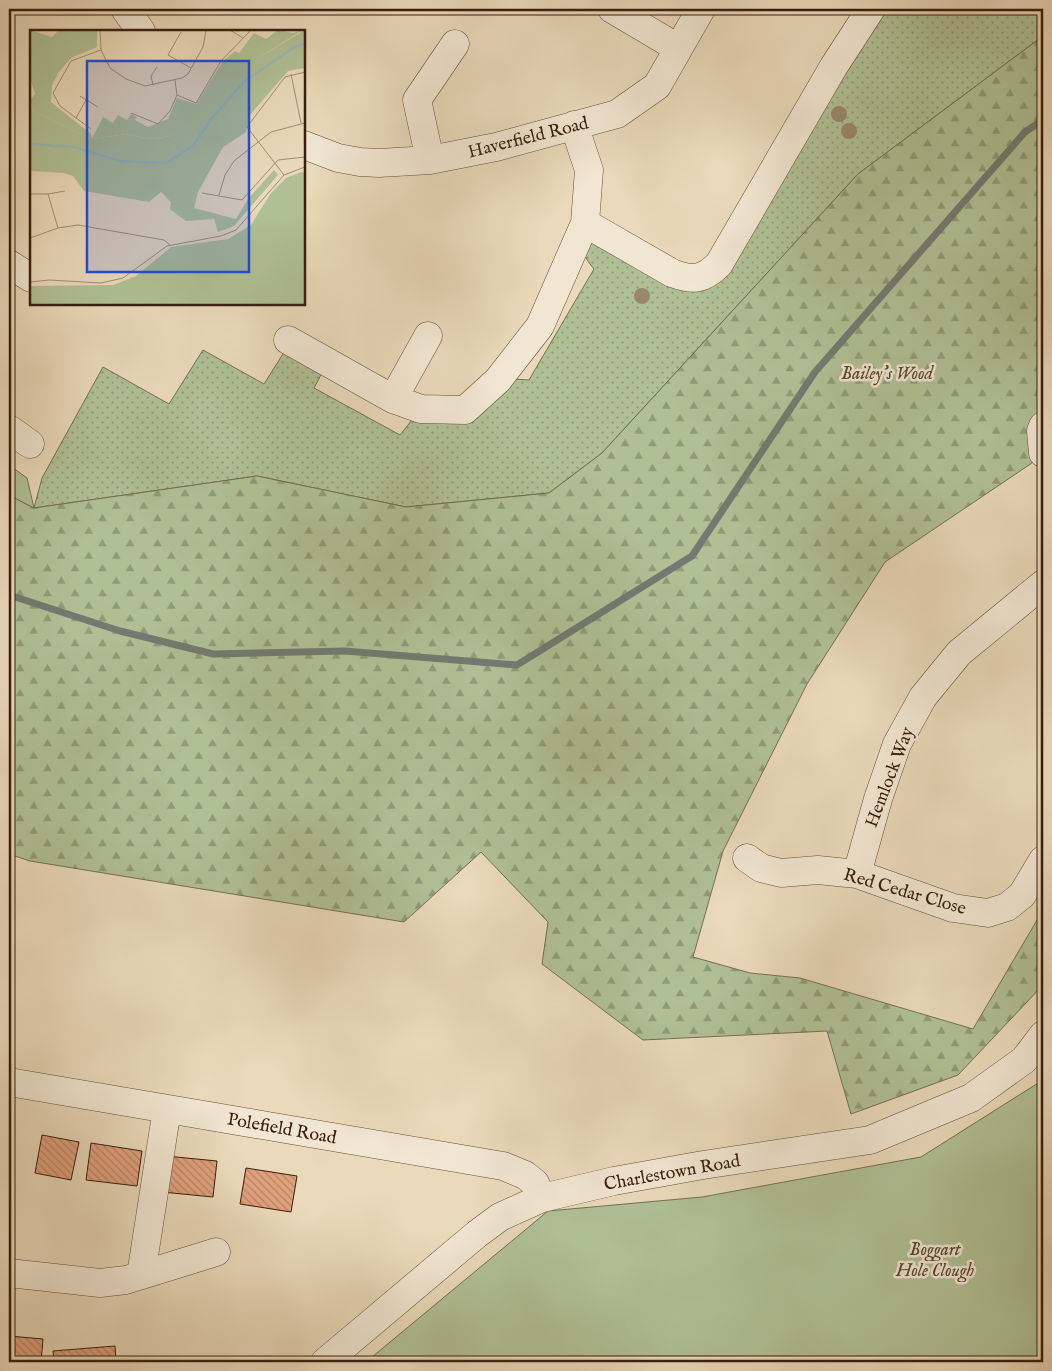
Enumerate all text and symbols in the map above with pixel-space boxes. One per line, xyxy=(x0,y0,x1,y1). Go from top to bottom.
inset map xyxy=(30,30,305,305)
street label: Haverfield Road xyxy=(466,112,592,165)
park label: Bailey's Wood xyxy=(841,363,935,386)
street label: Hemlock Way xyxy=(861,724,920,831)
street label: Red Cedar Close xyxy=(841,864,969,921)
street label: Polefield Road xyxy=(225,1109,339,1150)
street label: Charlestown Road xyxy=(602,1150,743,1197)
park label: Boggart Hole Clough xyxy=(895,1239,974,1283)

